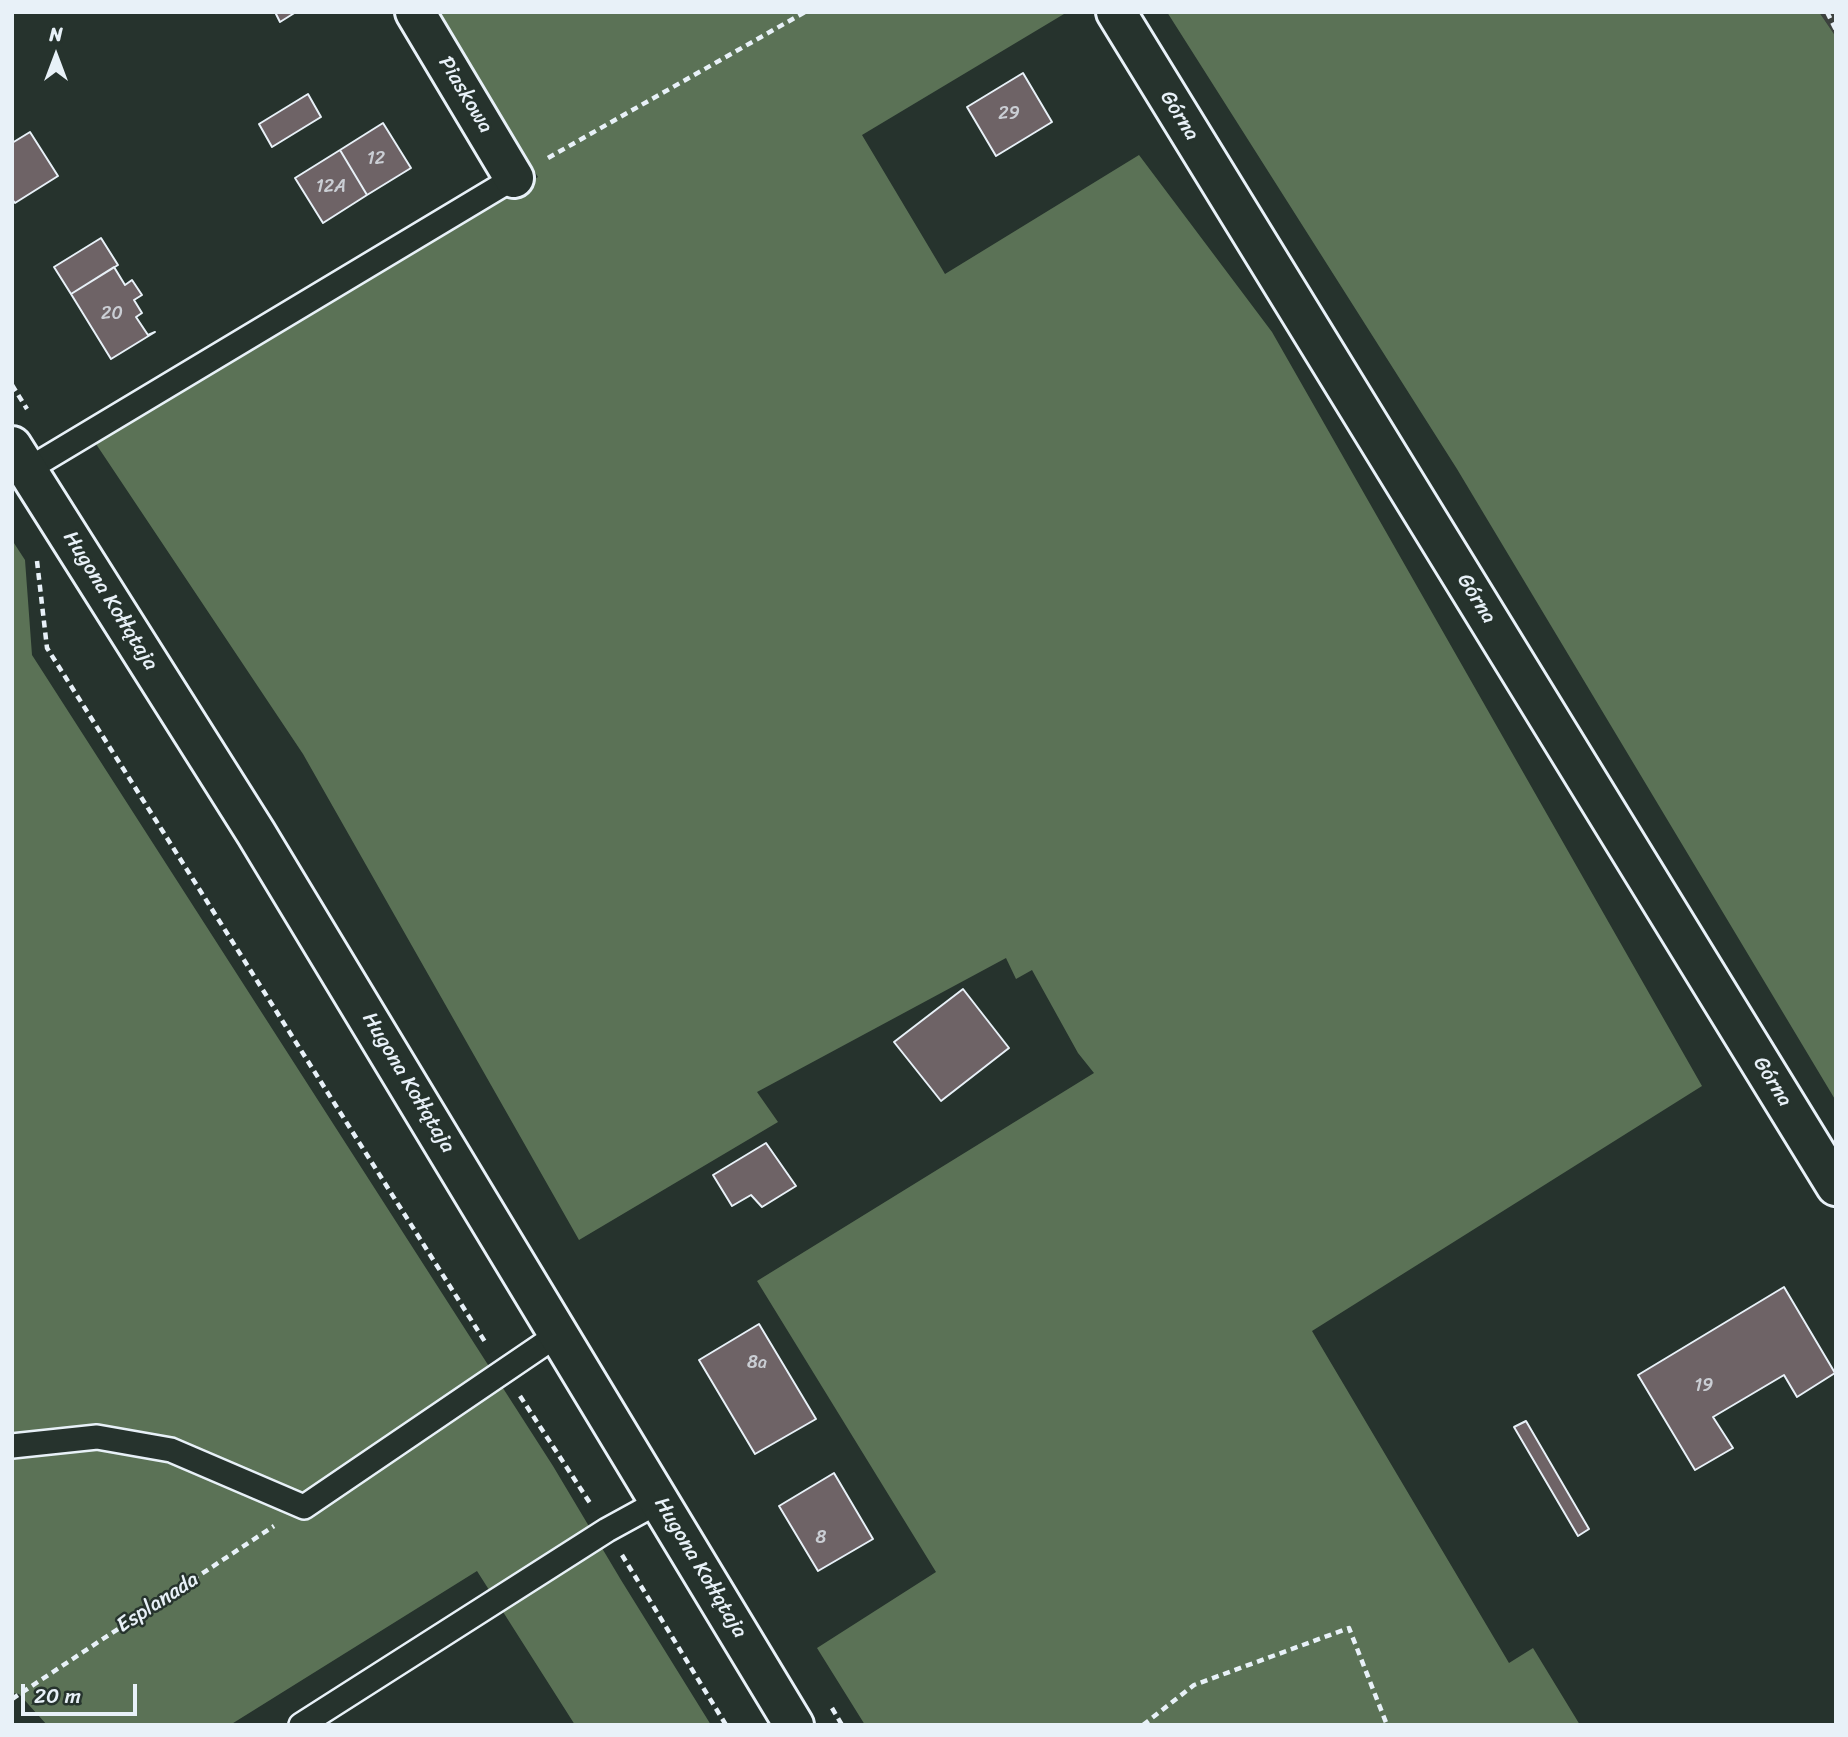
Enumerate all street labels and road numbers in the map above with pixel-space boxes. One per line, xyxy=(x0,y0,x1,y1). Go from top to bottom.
street label: Piaskowa xyxy=(432,52,498,138)
street label: Górna xyxy=(1154,86,1204,146)
street label: Hugona Kołłątaja xyxy=(57,527,163,675)
street label: Górna xyxy=(1451,569,1501,629)
street label: Hugona Kołłątaja xyxy=(356,1008,460,1158)
street label: Górna xyxy=(1747,1052,1797,1112)
street label: Hugona Kołłątaja xyxy=(648,1493,752,1643)
street label: Esplanada xyxy=(112,1567,204,1639)

